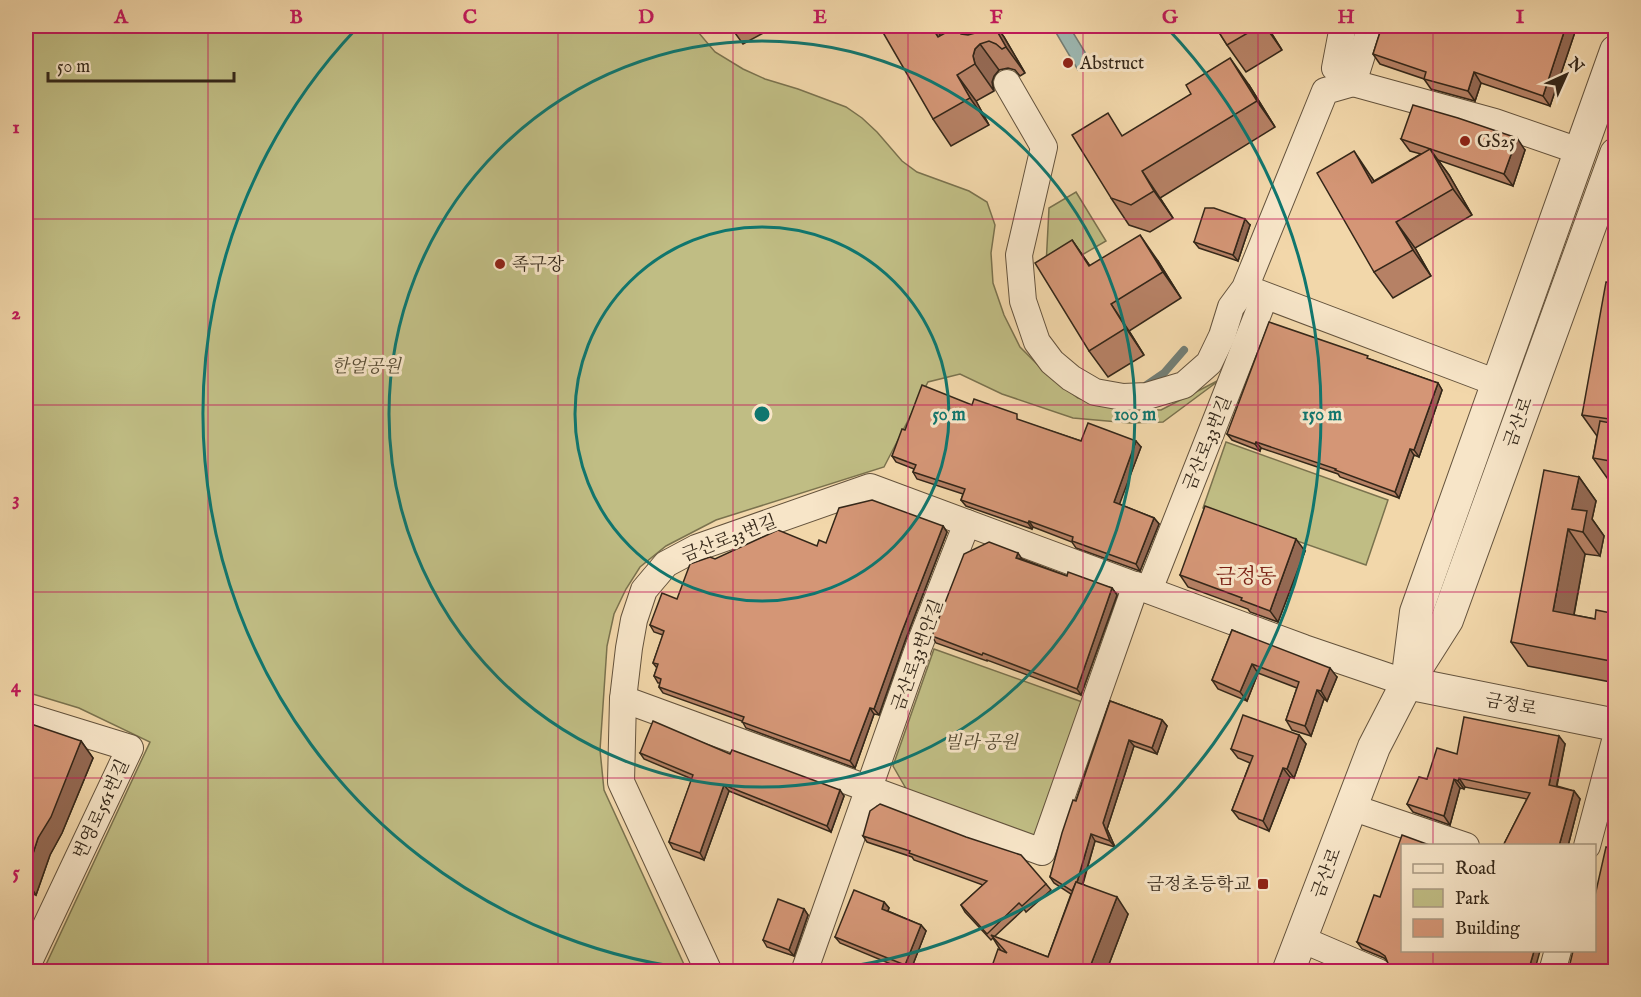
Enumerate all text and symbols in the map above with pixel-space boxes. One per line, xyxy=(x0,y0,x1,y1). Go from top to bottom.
text: A xyxy=(113,5,129,30)
text: B xyxy=(289,5,303,30)
text: C xyxy=(463,5,477,30)
text: D xyxy=(638,5,654,30)
text: E xyxy=(813,5,827,30)
text: F xyxy=(990,5,1003,30)
text: G xyxy=(1162,5,1179,30)
text: H xyxy=(1337,5,1355,30)
text: I xyxy=(1516,5,1525,30)
scale bar xyxy=(48,45,234,83)
north arrow xyxy=(1536,45,1596,105)
place label: Abstruct xyxy=(1079,53,1144,76)
text: N xyxy=(1563,53,1587,78)
text: 50 m xyxy=(57,56,90,79)
marker: Abstruct xyxy=(1061,56,1075,70)
text: 1 xyxy=(12,115,20,140)
place label: GS25 xyxy=(1477,131,1516,154)
marker: GS25 xyxy=(1458,134,1472,148)
place label: 족구장 xyxy=(512,254,565,277)
marker: 족구장 xyxy=(493,257,507,271)
text: 2 xyxy=(11,301,21,326)
park label: 한얼공원 xyxy=(331,356,402,379)
street label: 금산로33번길 xyxy=(1179,393,1238,494)
street label: 금산로 xyxy=(1500,394,1539,451)
centre of rings xyxy=(752,404,772,424)
text: 50 m xyxy=(932,404,966,427)
text: 100 m xyxy=(1114,404,1156,427)
text: 150 m xyxy=(1302,404,1342,427)
text: 3 xyxy=(12,487,20,512)
street label: 금산로33번길 xyxy=(679,511,781,568)
district label: 금정동 xyxy=(1216,564,1276,591)
street label: 금산로33번안길 xyxy=(887,596,949,715)
text: 4 xyxy=(11,674,22,699)
street label: 금정로 xyxy=(1483,689,1539,722)
park label: 빌라 공원 xyxy=(944,732,1019,755)
street label: 번영로561번길 xyxy=(69,756,136,863)
legend xyxy=(1401,844,1596,952)
street label: 금산로 xyxy=(1307,845,1347,902)
text: Road xyxy=(1455,858,1496,881)
text: 5 xyxy=(12,860,20,885)
place label: 금정초등학교 xyxy=(1147,874,1252,897)
marker: 금정초등학교 xyxy=(1256,877,1270,891)
text: Park xyxy=(1455,888,1490,911)
text: Building xyxy=(1455,918,1520,941)

